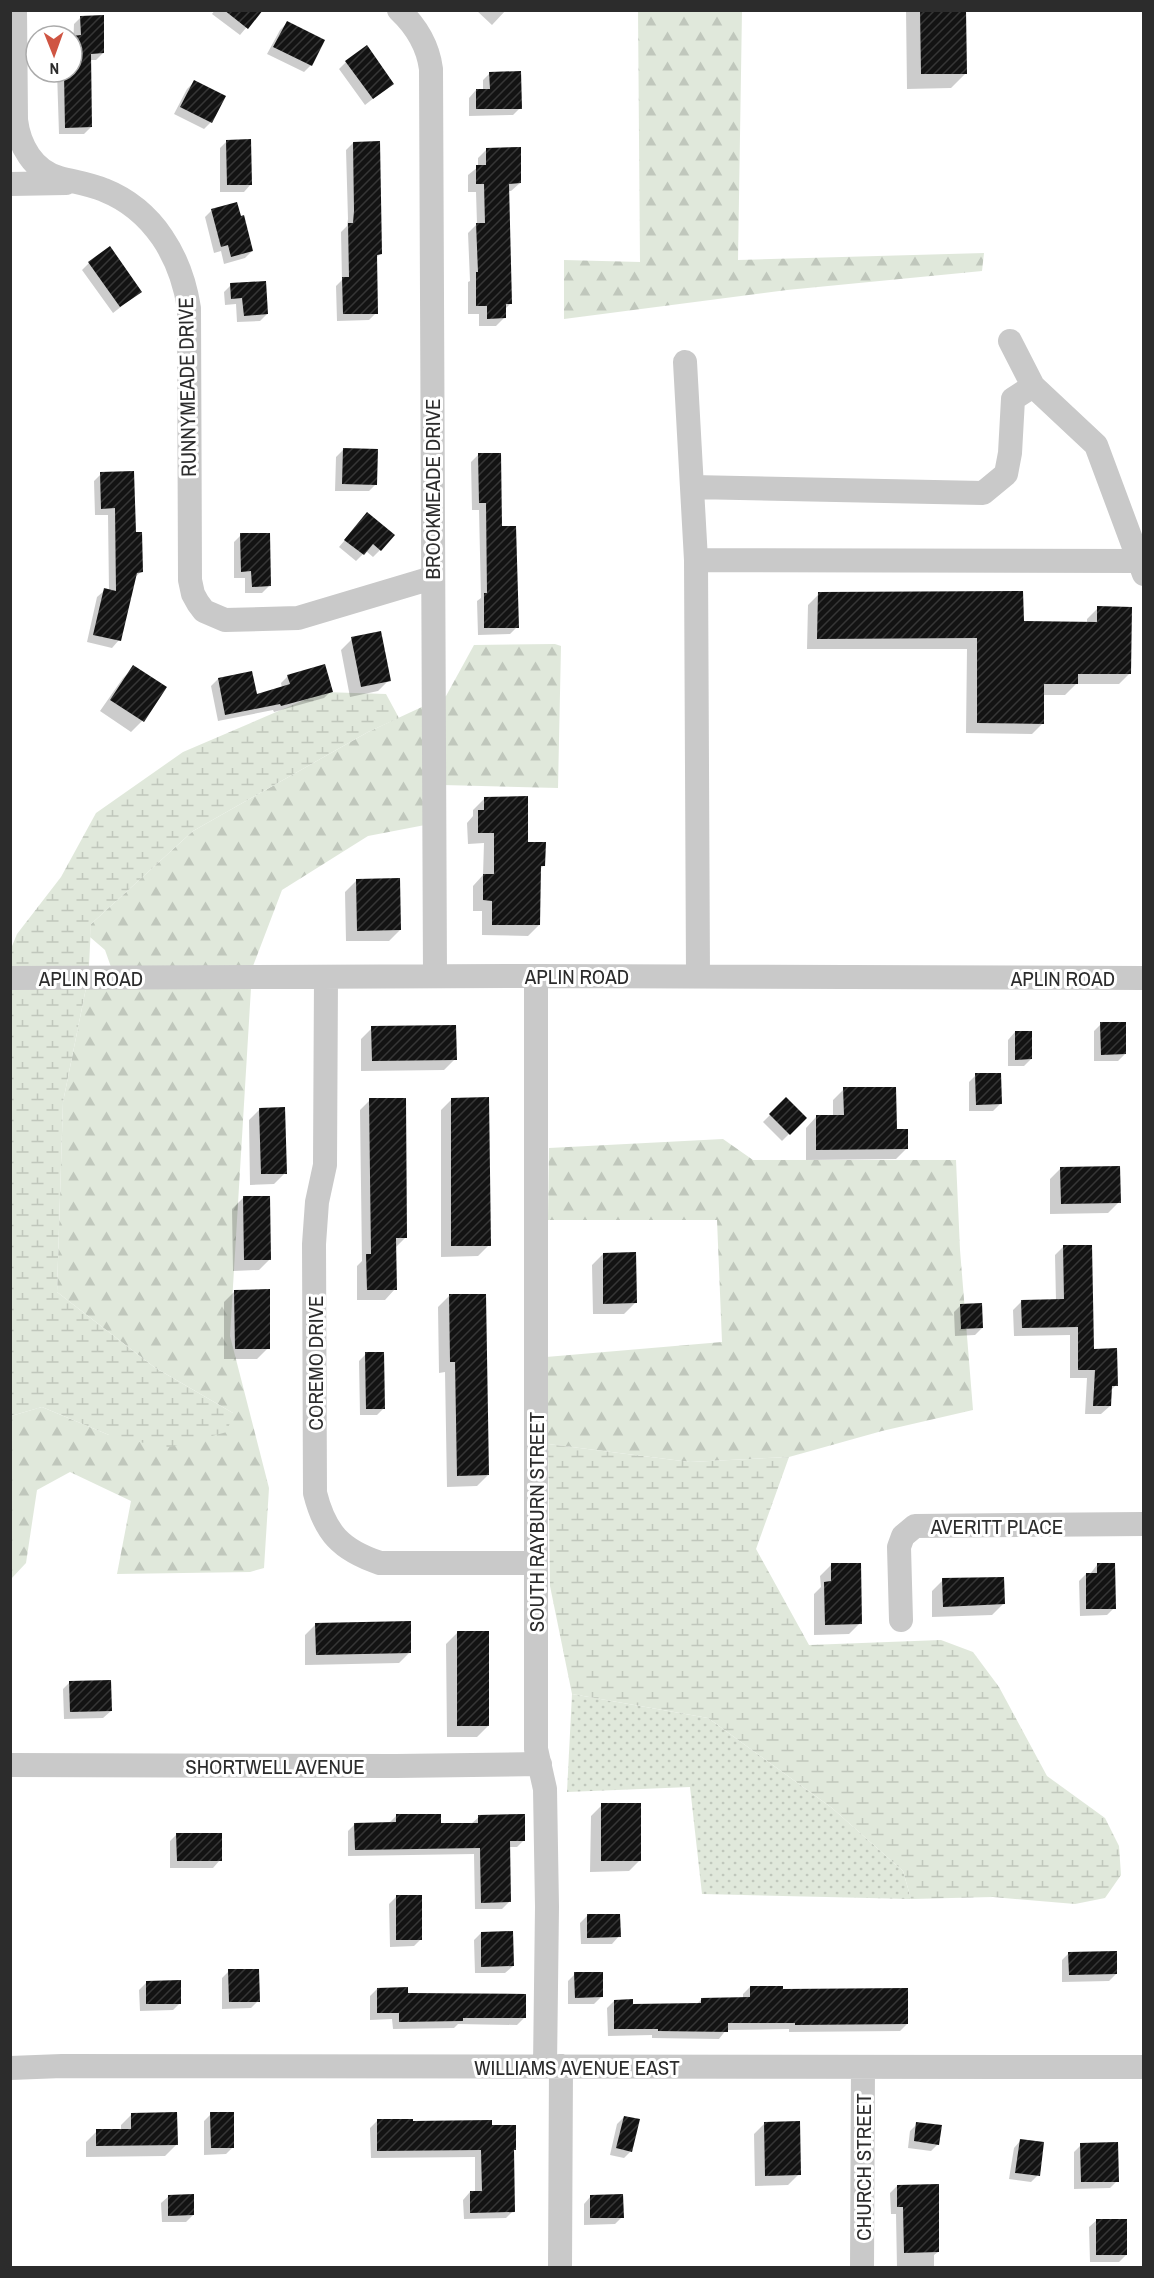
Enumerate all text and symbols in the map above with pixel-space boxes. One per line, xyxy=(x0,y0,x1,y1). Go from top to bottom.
north arrow xyxy=(24,24,84,84)
text: N xyxy=(49,58,59,80)
street label: RUNNYMEADE DRIVE xyxy=(171,297,203,477)
street label: BROOKMEADE DRIVE xyxy=(418,399,447,579)
street label: APLIN ROAD xyxy=(524,962,629,991)
street label: APLIN ROAD xyxy=(38,964,143,993)
street label: APLIN ROAD xyxy=(1010,964,1115,993)
street label: COREMO DRIVE xyxy=(301,1296,330,1430)
street label: SOUTH RAYBURN STREET xyxy=(522,1411,551,1632)
street label: AVERITT PLACE xyxy=(930,1512,1063,1541)
street label: SHORTWELL AVENUE xyxy=(185,1752,365,1781)
street label: WILLIAMS AVENUE EAST xyxy=(474,2053,680,2082)
street label: CHURCH STREET xyxy=(849,2093,878,2241)

